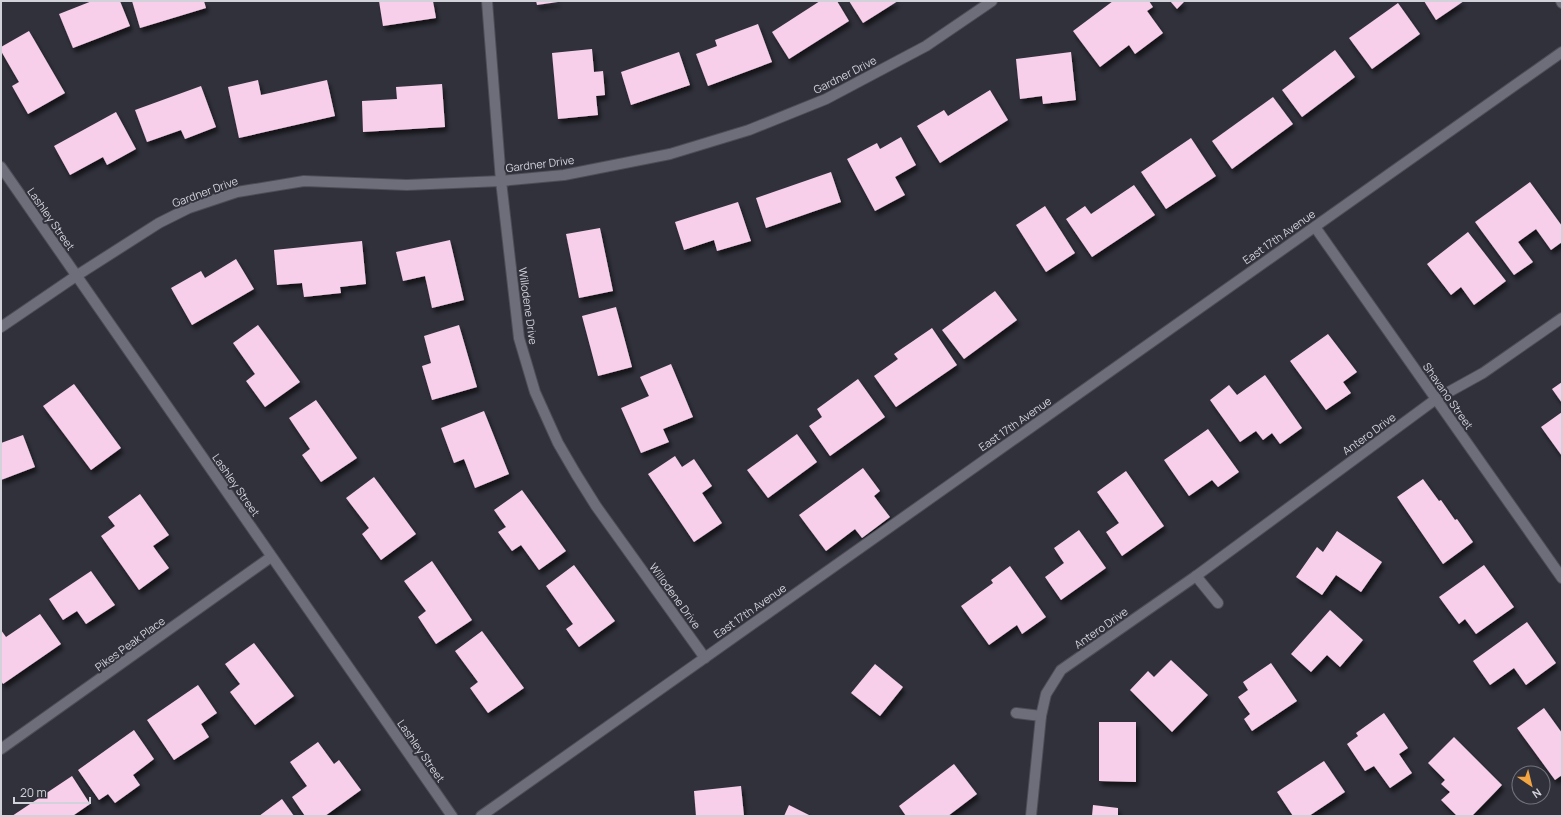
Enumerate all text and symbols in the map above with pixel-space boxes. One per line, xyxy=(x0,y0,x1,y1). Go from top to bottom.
street label: Gardner Drive xyxy=(811,52,879,97)
street label: Gardner Drive xyxy=(505,152,576,175)
street label: Gardner Drive xyxy=(170,172,240,210)
street label: Lashley Street xyxy=(24,184,79,253)
street label: East 17th Avenue xyxy=(1239,206,1318,267)
street label: Willodene Drive xyxy=(516,266,541,346)
street label: Shavano Street xyxy=(1420,359,1477,432)
street label: East 17th Avenue xyxy=(975,393,1054,454)
street label: Antero Drive xyxy=(1339,409,1399,458)
street label: Lashley Street xyxy=(209,450,264,519)
street label: Willodene Drive xyxy=(646,560,705,632)
street label: East 17th Avenue xyxy=(710,580,789,641)
street label: Antero Drive xyxy=(1071,603,1131,652)
street label: Pikes Peak Place xyxy=(92,613,168,674)
street label: Lashley Street xyxy=(394,716,449,785)
north arrow xyxy=(1511,765,1551,805)
scale bar xyxy=(14,779,90,805)
text: 20 m xyxy=(20,784,47,801)
text: N xyxy=(1529,785,1545,802)

